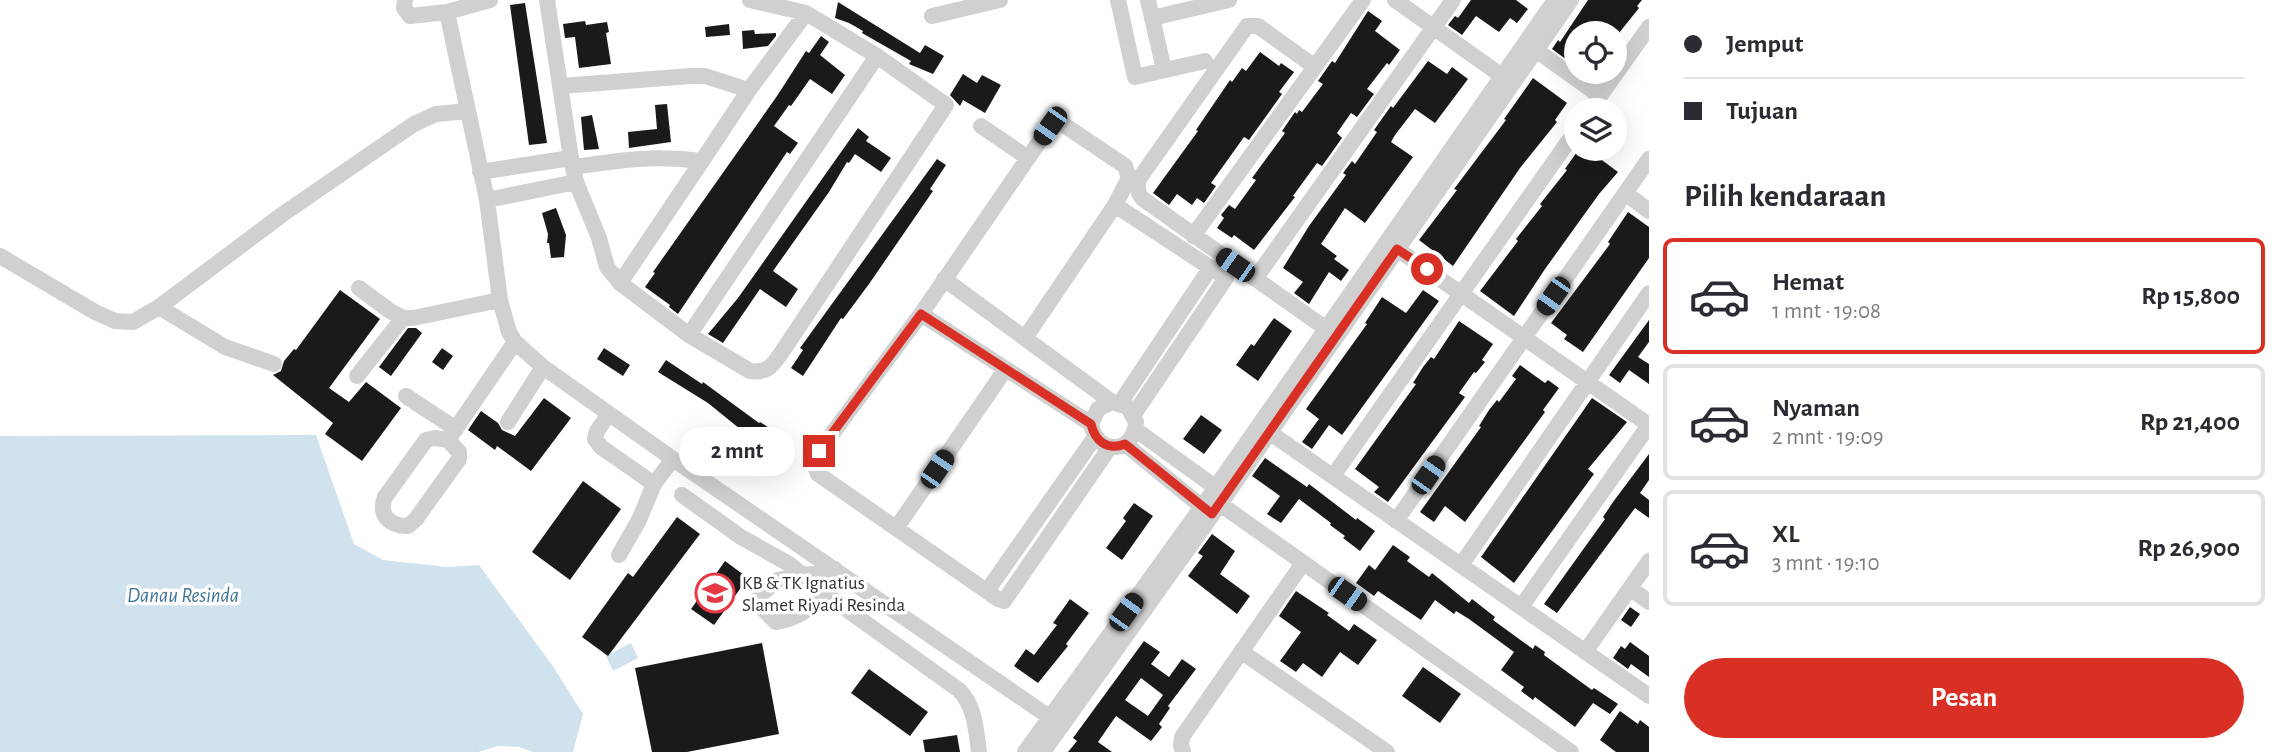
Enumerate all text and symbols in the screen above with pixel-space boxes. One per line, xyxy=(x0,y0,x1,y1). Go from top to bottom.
map controls xyxy=(1564,21,1627,161)
button: locate xyxy=(1564,21,1627,84)
text: Jemput xyxy=(1726,31,1803,57)
button: layers xyxy=(1564,98,1627,161)
text: Tujuan xyxy=(1726,98,1798,124)
car xyxy=(1030,103,1071,149)
text: Pilih kendaraan xyxy=(1684,180,1886,212)
car xyxy=(1212,244,1259,286)
route start xyxy=(1411,253,1443,285)
icon: car xyxy=(1688,265,1751,328)
text: Hemat xyxy=(1772,269,1844,295)
car xyxy=(1533,273,1574,319)
text: Rp 15,800 xyxy=(2141,283,2240,309)
text: 1 mnt · 19:08 xyxy=(1772,300,1881,323)
icon: car xyxy=(1688,391,1751,454)
text: Nyaman xyxy=(1772,395,1860,421)
text: Rp 21,400 xyxy=(2140,409,2240,435)
callout: 2 mnt xyxy=(679,426,794,476)
text: 2 mnt · 19:09 xyxy=(1772,426,1883,449)
route end xyxy=(803,435,835,467)
text: 2 mnt xyxy=(711,440,763,463)
car xyxy=(917,446,958,492)
car xyxy=(1408,452,1449,498)
icon: car xyxy=(1688,517,1751,580)
text: XL xyxy=(1772,521,1799,547)
text: Rp 26,900 xyxy=(2137,535,2240,561)
text: 3 mnt · 19:10 xyxy=(1772,552,1880,575)
school or university icon: KB & TK Ignatius Slamet Riyadi Resinda xyxy=(694,572,736,614)
car xyxy=(1324,573,1371,615)
place label: KB & TK Ignatius Slamet Riyadi Resinda xyxy=(742,574,905,615)
water label: Danau Resinda xyxy=(127,585,239,606)
car xyxy=(1106,589,1147,635)
button: Pesan xyxy=(1684,658,2244,738)

